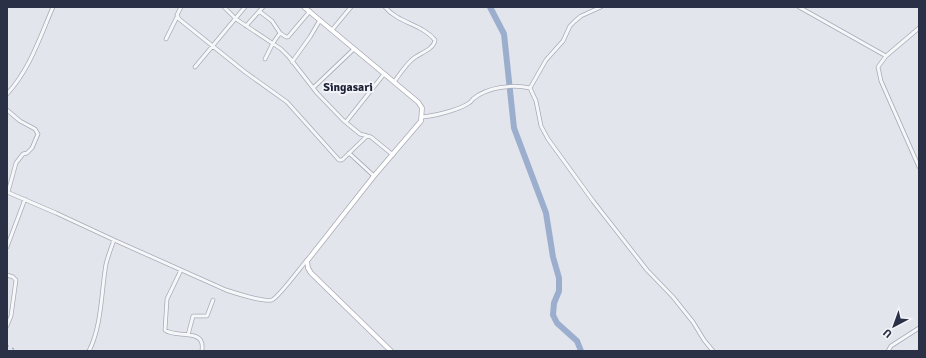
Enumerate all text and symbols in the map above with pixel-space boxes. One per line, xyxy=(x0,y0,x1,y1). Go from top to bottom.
district label: Singasari xyxy=(323,80,373,95)
north arrow xyxy=(874,306,914,346)
text: U xyxy=(881,326,895,341)

